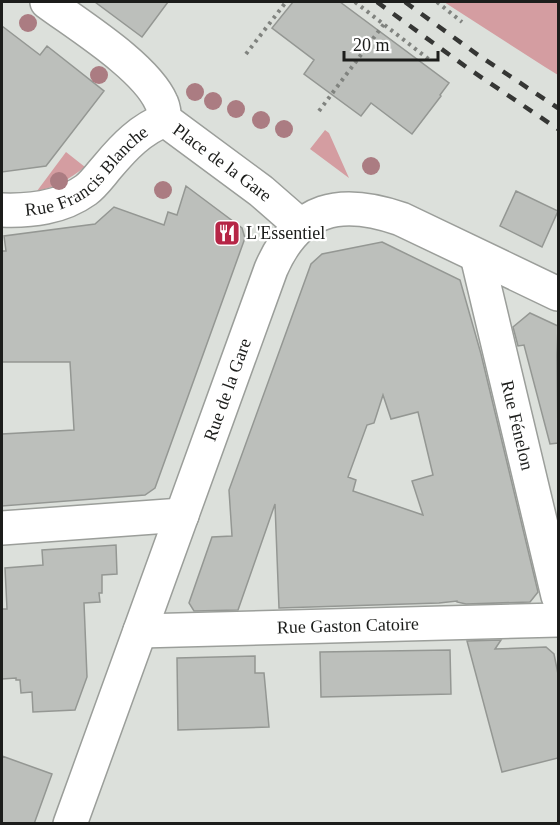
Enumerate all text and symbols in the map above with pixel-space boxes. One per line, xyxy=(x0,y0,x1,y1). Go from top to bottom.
scale bar xyxy=(344,24,438,62)
text: 20 m xyxy=(353,35,390,55)
street label: Place de la Gare xyxy=(169,119,276,206)
street label: Rue Francis Blanche xyxy=(24,122,152,220)
restaurant icon: L'Essentiel xyxy=(212,218,242,248)
place label: L'Essentiel xyxy=(246,223,325,243)
street label: Rue de la Gare xyxy=(200,336,255,444)
street label: Rue Fénelon xyxy=(497,378,538,472)
street label: Rue Gaston Catoire xyxy=(277,614,419,637)

